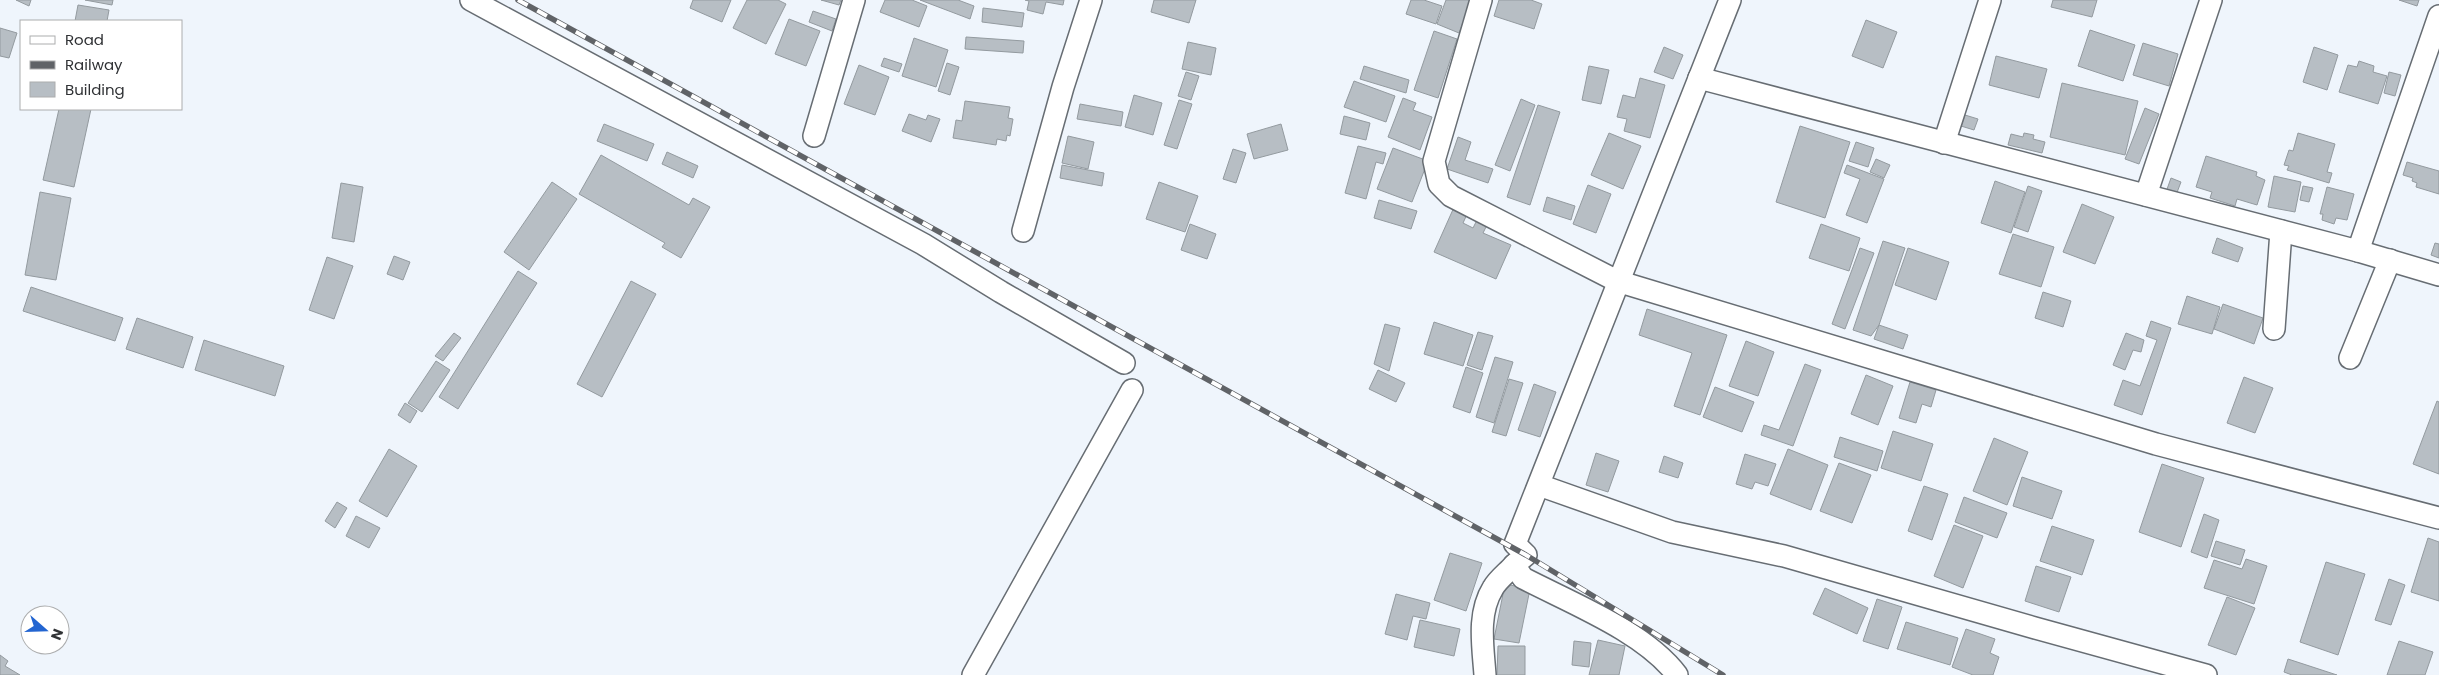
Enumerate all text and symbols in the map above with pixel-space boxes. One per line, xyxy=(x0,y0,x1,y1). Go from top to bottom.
legend xyxy=(20,20,182,110)
text: Road xyxy=(65,29,104,50)
text: Railway xyxy=(65,54,123,75)
text: Building xyxy=(65,79,125,100)
north arrow xyxy=(20,605,70,655)
text: N xyxy=(46,626,68,643)

